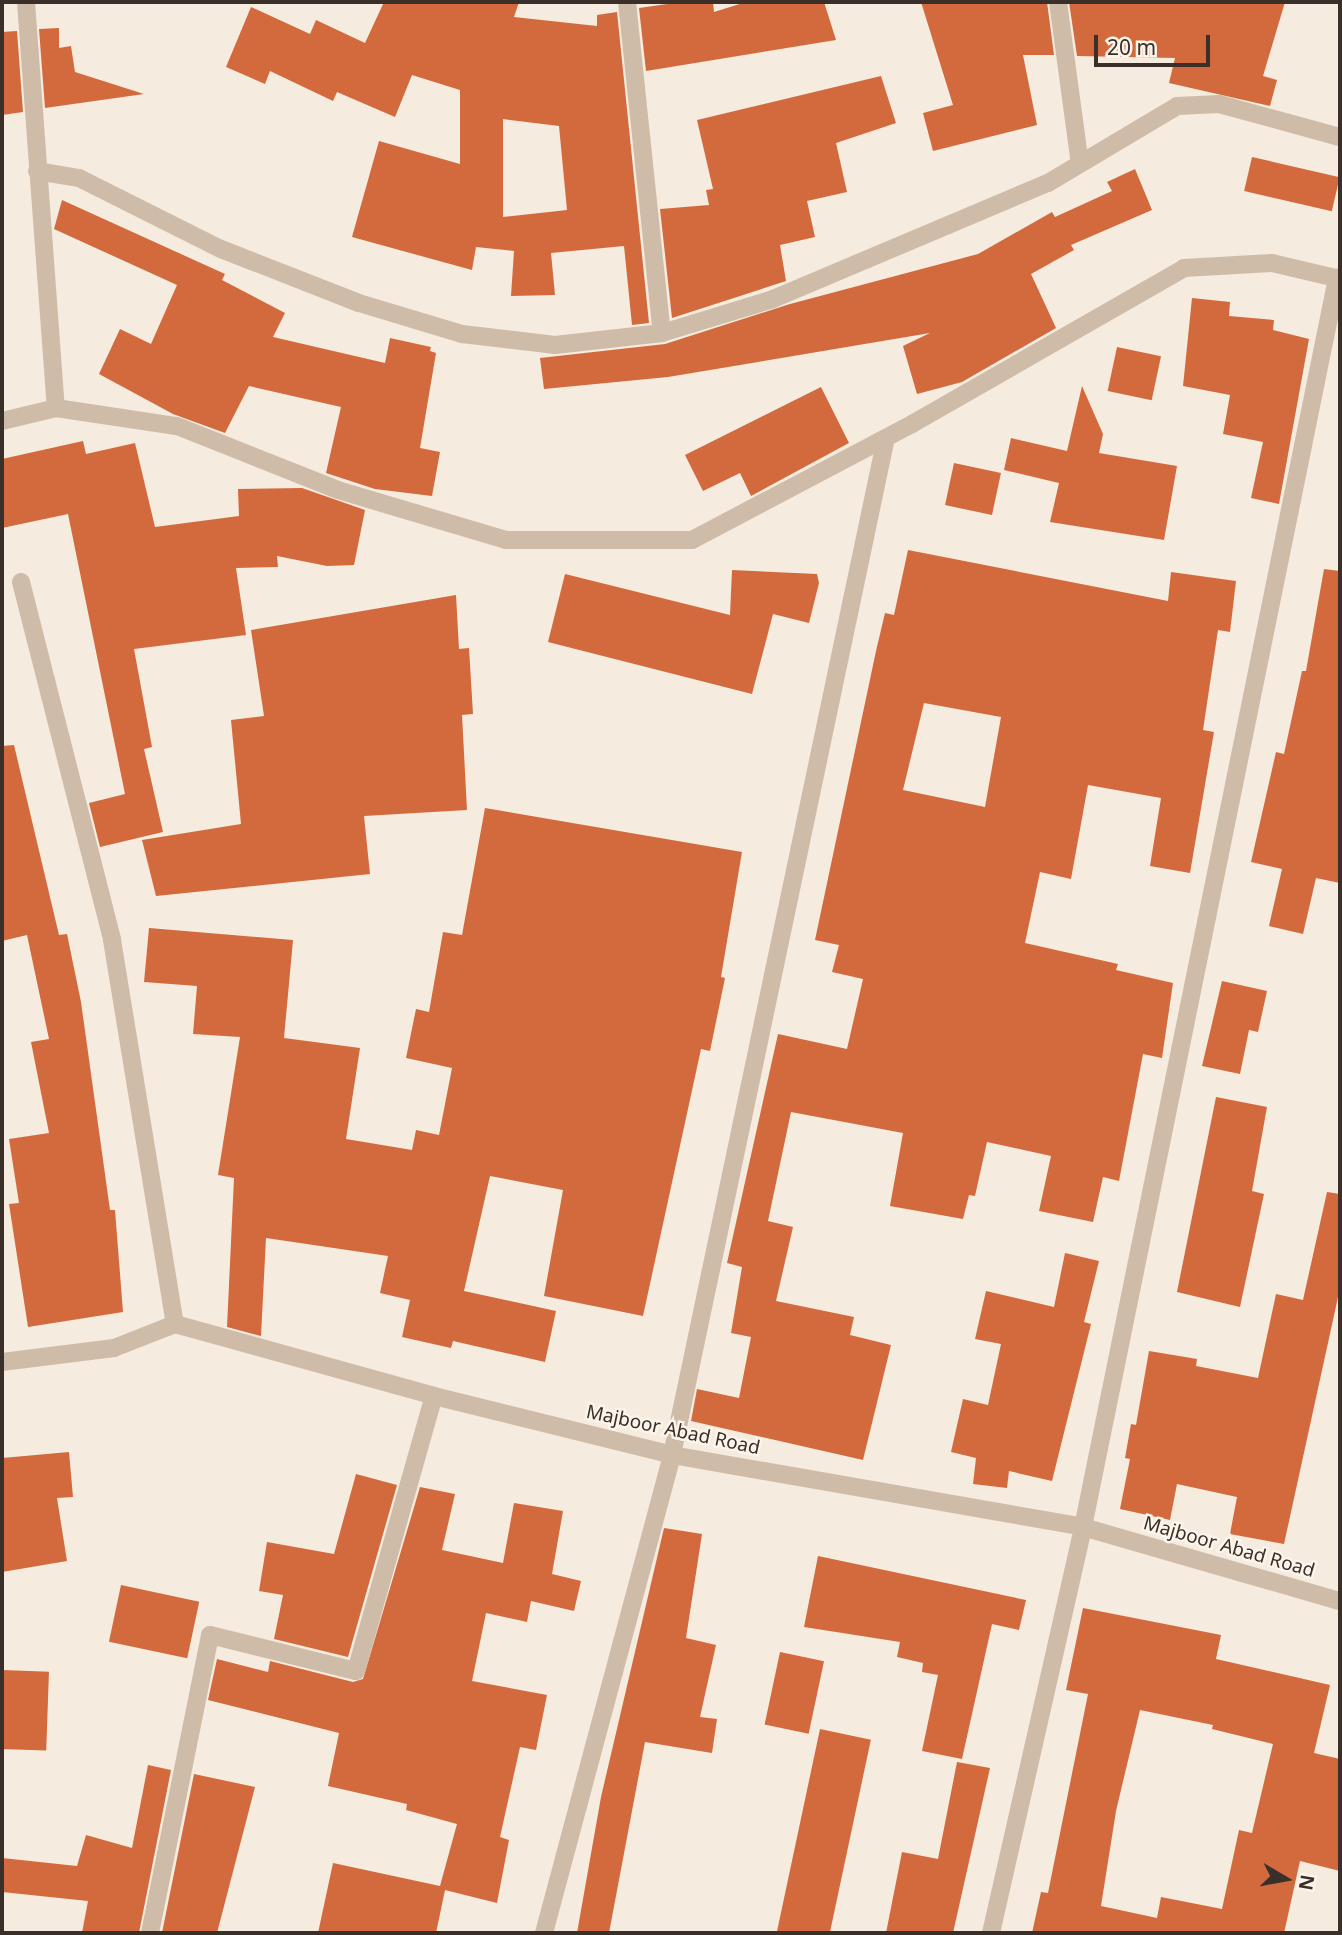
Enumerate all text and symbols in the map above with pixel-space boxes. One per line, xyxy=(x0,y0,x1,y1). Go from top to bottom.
scale bar xyxy=(1097,21,1212,65)
text: 20 m xyxy=(1107,33,1156,61)
street label: Majboor Abad Road xyxy=(584,1400,762,1460)
street label: Majboor Abad Road xyxy=(1141,1512,1317,1582)
north arrow xyxy=(1251,1844,1321,1914)
text: N xyxy=(1293,1873,1321,1893)

